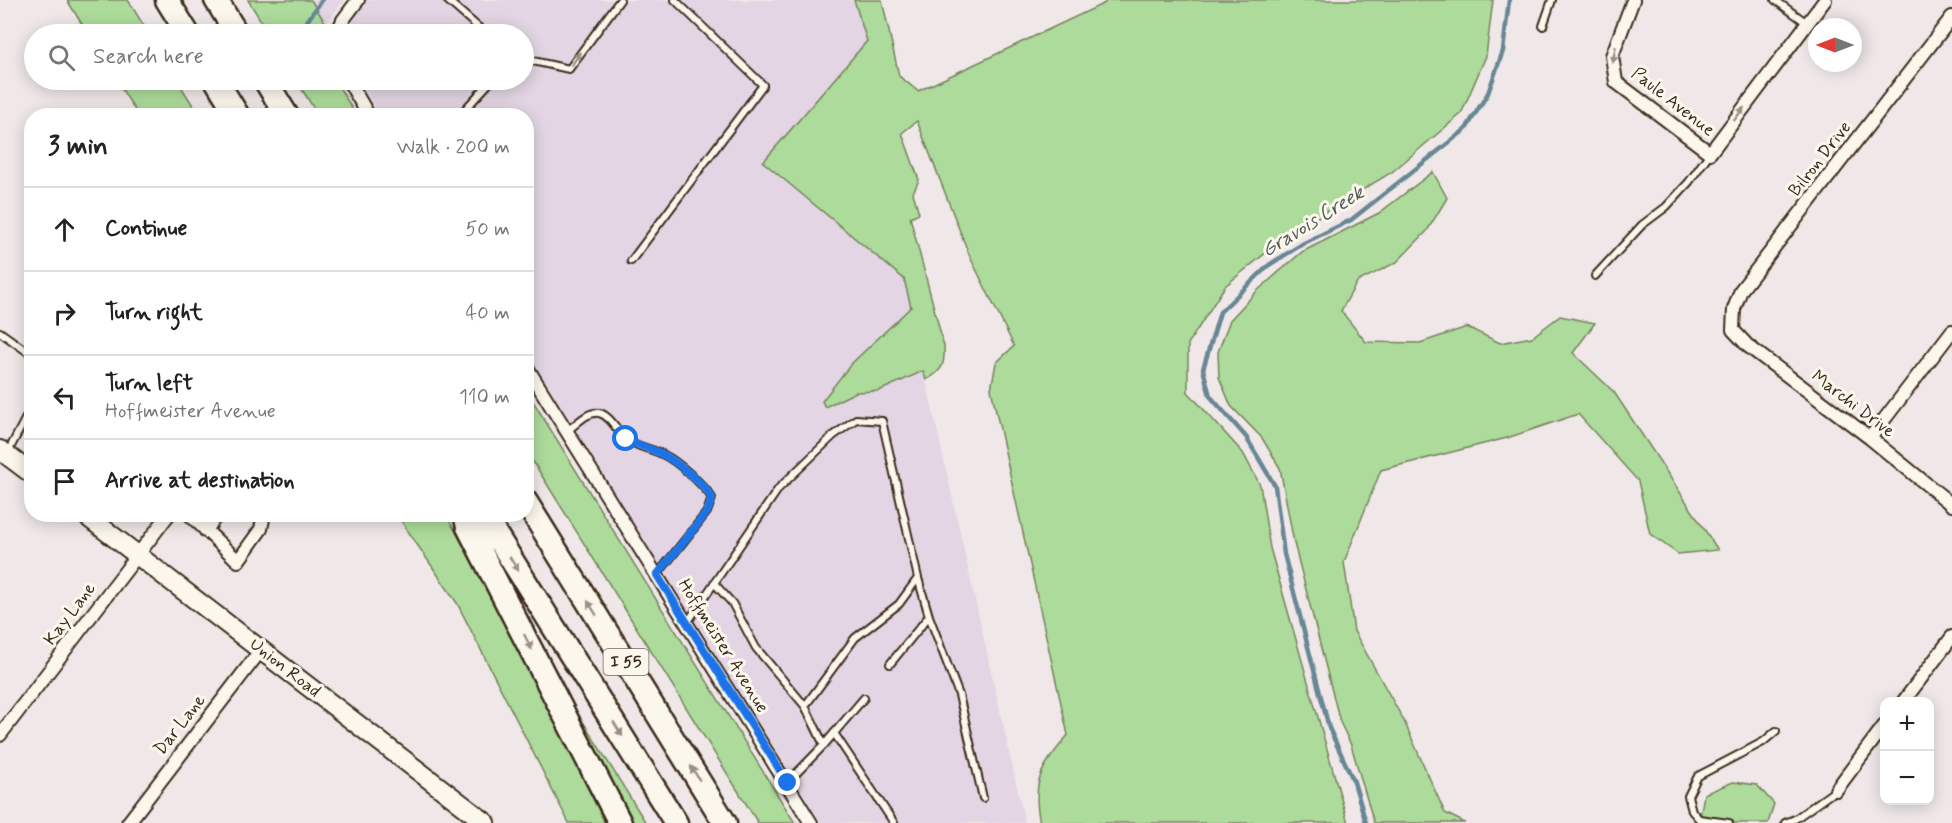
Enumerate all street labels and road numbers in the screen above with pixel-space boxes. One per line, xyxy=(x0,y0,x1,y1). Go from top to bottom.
street label: Paule Avenue xyxy=(1626,62,1720,142)
street label: Bilron Drive xyxy=(1783,116,1857,202)
street label: Marchi Drive xyxy=(1806,365,1900,443)
street label: Hoffmeister Avenue xyxy=(672,574,774,718)
street label: Kay Lane xyxy=(38,578,102,650)
street label: Union Road xyxy=(245,633,325,703)
road number: I 55 xyxy=(604,649,648,675)
street label: Dar Lane xyxy=(149,690,211,760)

